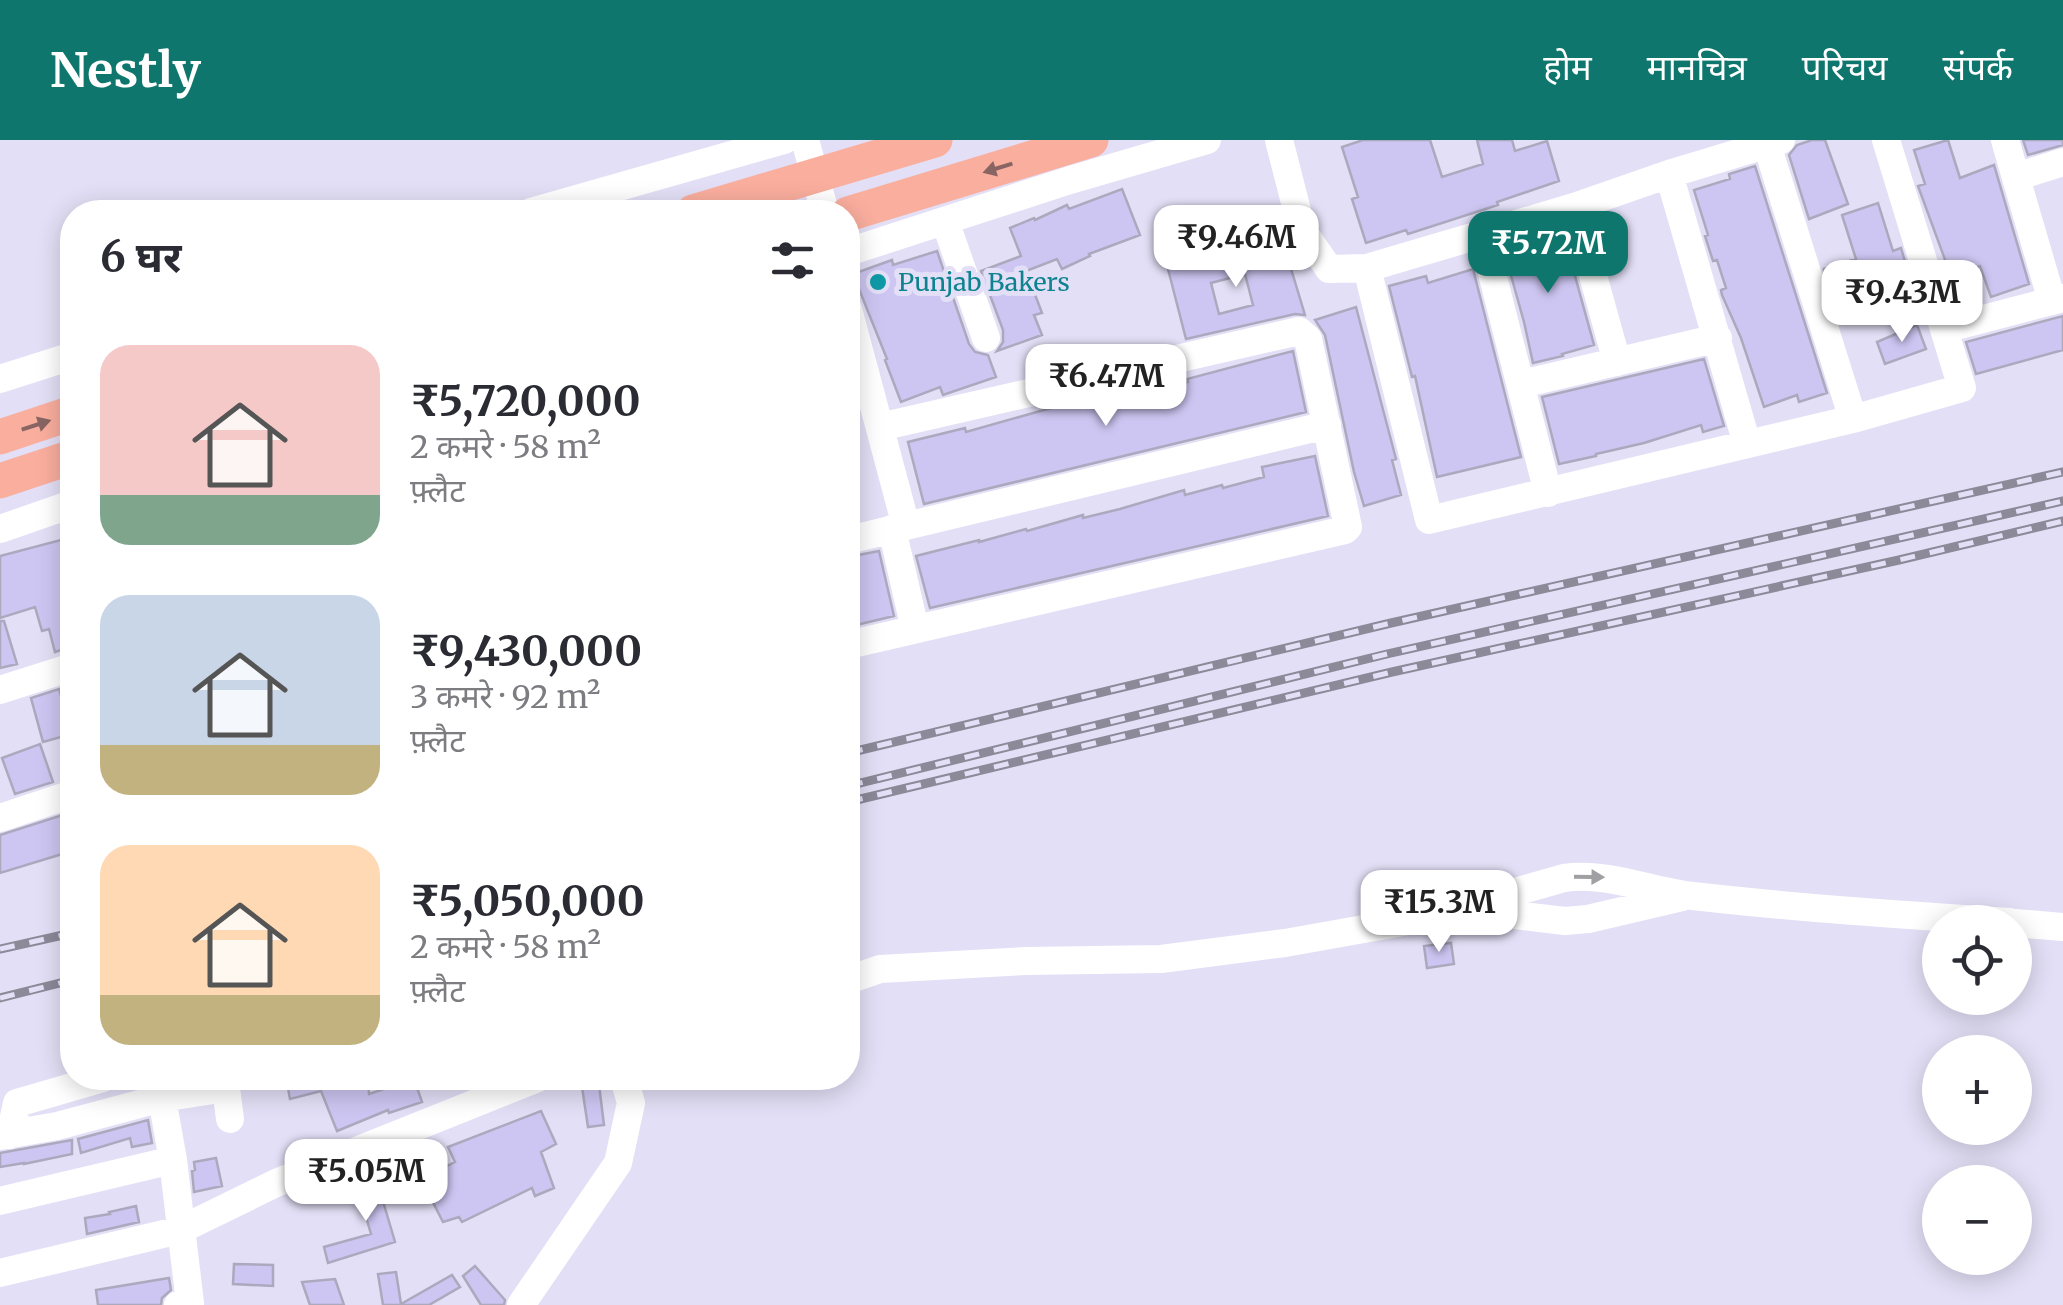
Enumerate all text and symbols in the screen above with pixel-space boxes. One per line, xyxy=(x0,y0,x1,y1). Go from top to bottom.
text: Nestly xyxy=(50,40,201,100)
text: होम xyxy=(1543,46,1592,90)
text: मानचित्र xyxy=(1647,46,1747,90)
text: परिचय xyxy=(1802,46,1888,90)
text: संपर्क xyxy=(1943,46,2013,90)
one-way arrow xyxy=(982,161,1012,176)
pin: ₹9.46M xyxy=(1155,205,1317,290)
pin: ₹5.72M xyxy=(1467,211,1629,296)
text: ₹9.46M xyxy=(1176,217,1296,257)
text: ₹5.72M xyxy=(1490,223,1606,263)
text: 6 घर xyxy=(100,231,182,283)
icon: filters xyxy=(765,233,820,288)
pin: ₹9.43M xyxy=(1821,260,1983,345)
place label: Punjab Bakers xyxy=(898,266,1070,298)
marker: Punjab Bakers xyxy=(867,271,889,293)
text: ₹9.43M xyxy=(1844,272,1960,312)
pin: ₹6.47M xyxy=(1025,344,1187,429)
text: ₹6.47M xyxy=(1047,356,1165,396)
text: ₹5,720,000 xyxy=(410,375,640,427)
icon: home xyxy=(180,385,300,505)
one-way arrow xyxy=(22,416,52,431)
text: 2 कमरे · 58 m² xyxy=(410,427,601,467)
text: फ़्लैट xyxy=(410,471,465,511)
text: ₹9,430,000 xyxy=(410,625,642,677)
icon: home xyxy=(180,635,300,755)
text: 3 कमरे · 92 m² xyxy=(410,677,600,717)
text: फ़्लैट xyxy=(410,721,465,761)
one-way arrow xyxy=(1574,869,1605,885)
pin: ₹15.3M xyxy=(1358,870,1520,955)
text: ₹5,050,000 xyxy=(410,875,645,927)
text: ₹15.3M xyxy=(1383,882,1495,922)
icon: home xyxy=(180,885,300,1005)
map controls xyxy=(1922,905,2032,1275)
button: locate xyxy=(1922,905,2032,1015)
text: 2 कमरे · 58 m² xyxy=(410,927,601,967)
text: फ़्लैट xyxy=(410,971,465,1011)
button: + xyxy=(1922,1035,2032,1145)
pin: ₹5.05M xyxy=(285,1139,447,1224)
text: ₹5.05M xyxy=(307,1151,425,1191)
button: − xyxy=(1922,1165,2032,1275)

